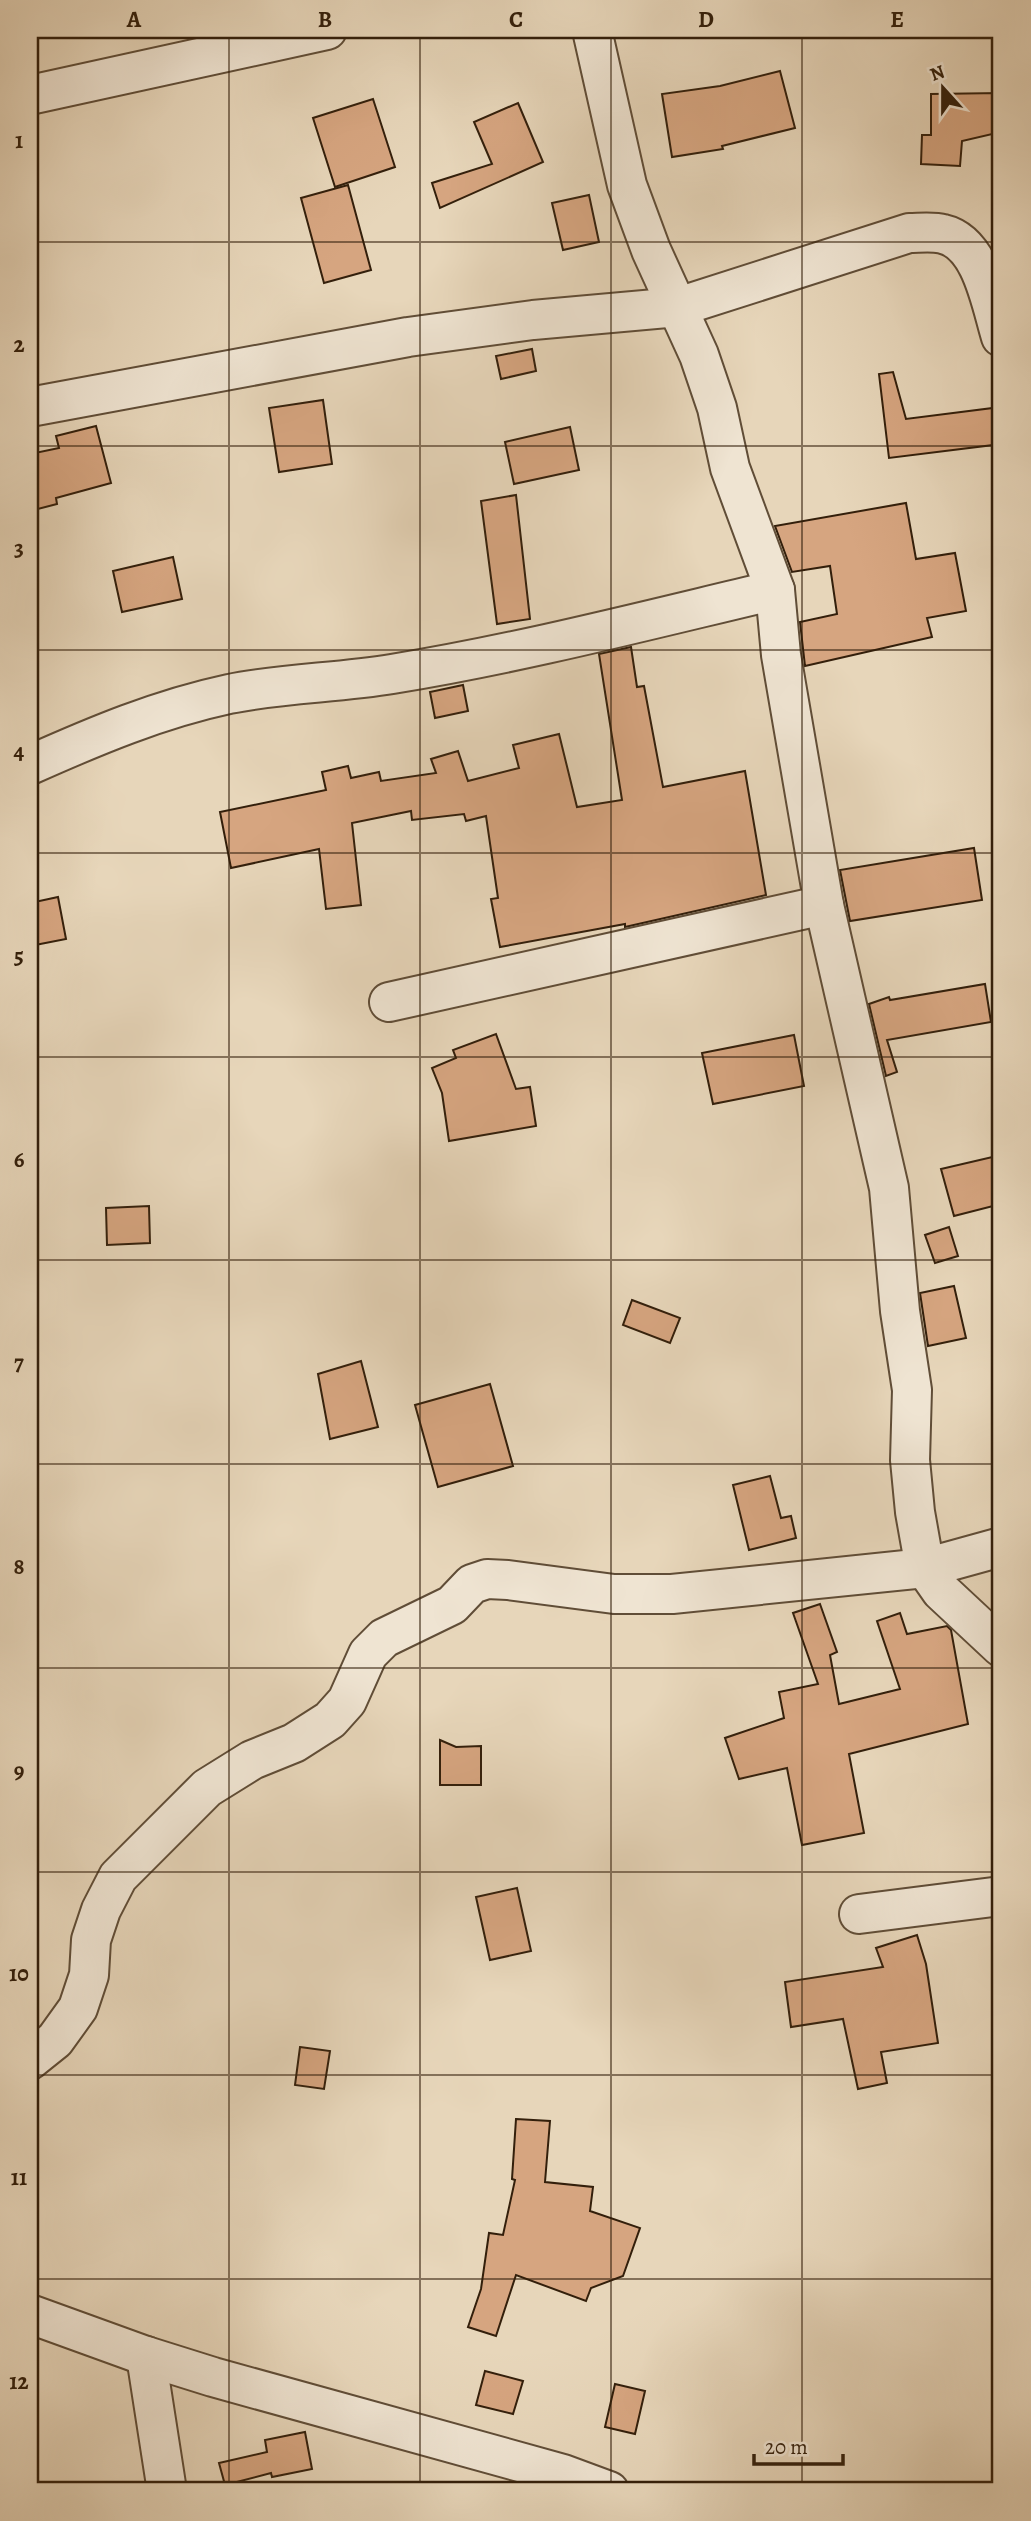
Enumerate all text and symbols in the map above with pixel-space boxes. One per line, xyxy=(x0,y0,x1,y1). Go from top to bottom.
text: A xyxy=(126,4,142,35)
text: B xyxy=(318,4,332,35)
text: C xyxy=(509,4,523,35)
text: D xyxy=(698,4,714,35)
text: E xyxy=(890,4,904,35)
north arrow xyxy=(908,52,978,122)
text: N xyxy=(926,58,949,88)
text: 1 xyxy=(15,125,23,156)
text: 2 xyxy=(13,329,25,360)
text: 3 xyxy=(14,533,24,564)
text: 4 xyxy=(14,736,25,767)
text: 5 xyxy=(14,940,24,971)
text: 6 xyxy=(14,1144,25,1175)
text: 7 xyxy=(14,1347,24,1378)
text: 8 xyxy=(13,1551,25,1582)
text: 9 xyxy=(14,1755,24,1786)
text: 10 xyxy=(9,1958,29,1989)
text: 11 xyxy=(11,2162,27,2193)
text: 12 xyxy=(9,2366,29,2397)
scale bar xyxy=(754,2423,844,2467)
text: 20 m xyxy=(765,2433,808,2461)

